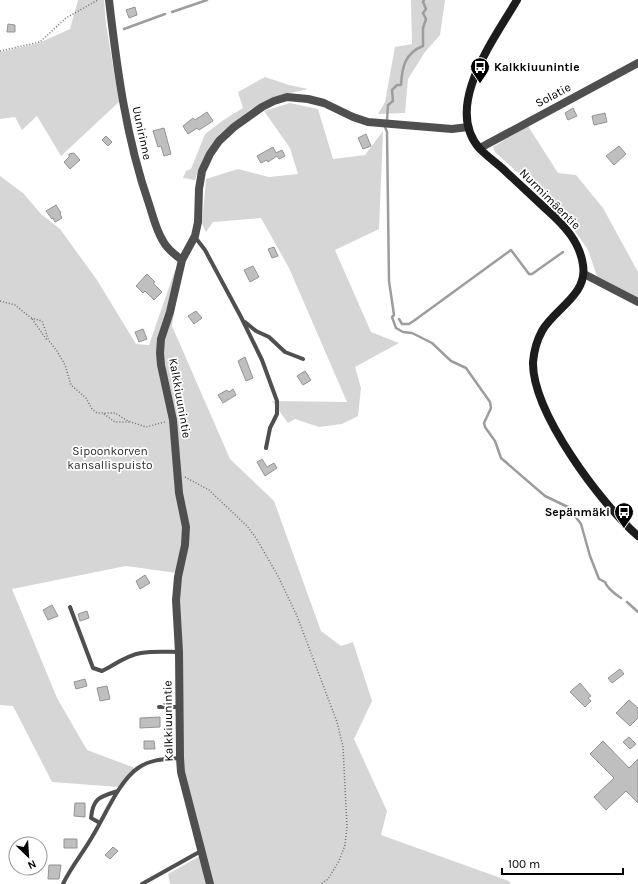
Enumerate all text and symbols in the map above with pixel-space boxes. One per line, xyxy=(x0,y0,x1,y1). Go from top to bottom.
bus stop icon: Kalkkiuunintie xyxy=(469,56,491,84)
place label: Kalkkiuunintie xyxy=(494,60,580,74)
street label: Solatie xyxy=(533,80,573,110)
street label: Uunirinne xyxy=(129,105,155,161)
street label: Nurmimäentie xyxy=(517,166,583,232)
street label: Kalkkiuunintie xyxy=(166,357,194,439)
park label: Sipoonkorven kansallispuisto xyxy=(67,444,153,472)
bus stop icon: Sepänmäki xyxy=(613,501,635,529)
place label: Sepänmäki xyxy=(545,505,610,519)
street label: Kalkkiuunintie xyxy=(160,680,176,762)
north arrow xyxy=(8,836,48,876)
scale bar xyxy=(502,850,623,876)
text: N xyxy=(26,857,38,872)
text: 100 m xyxy=(508,857,540,871)

